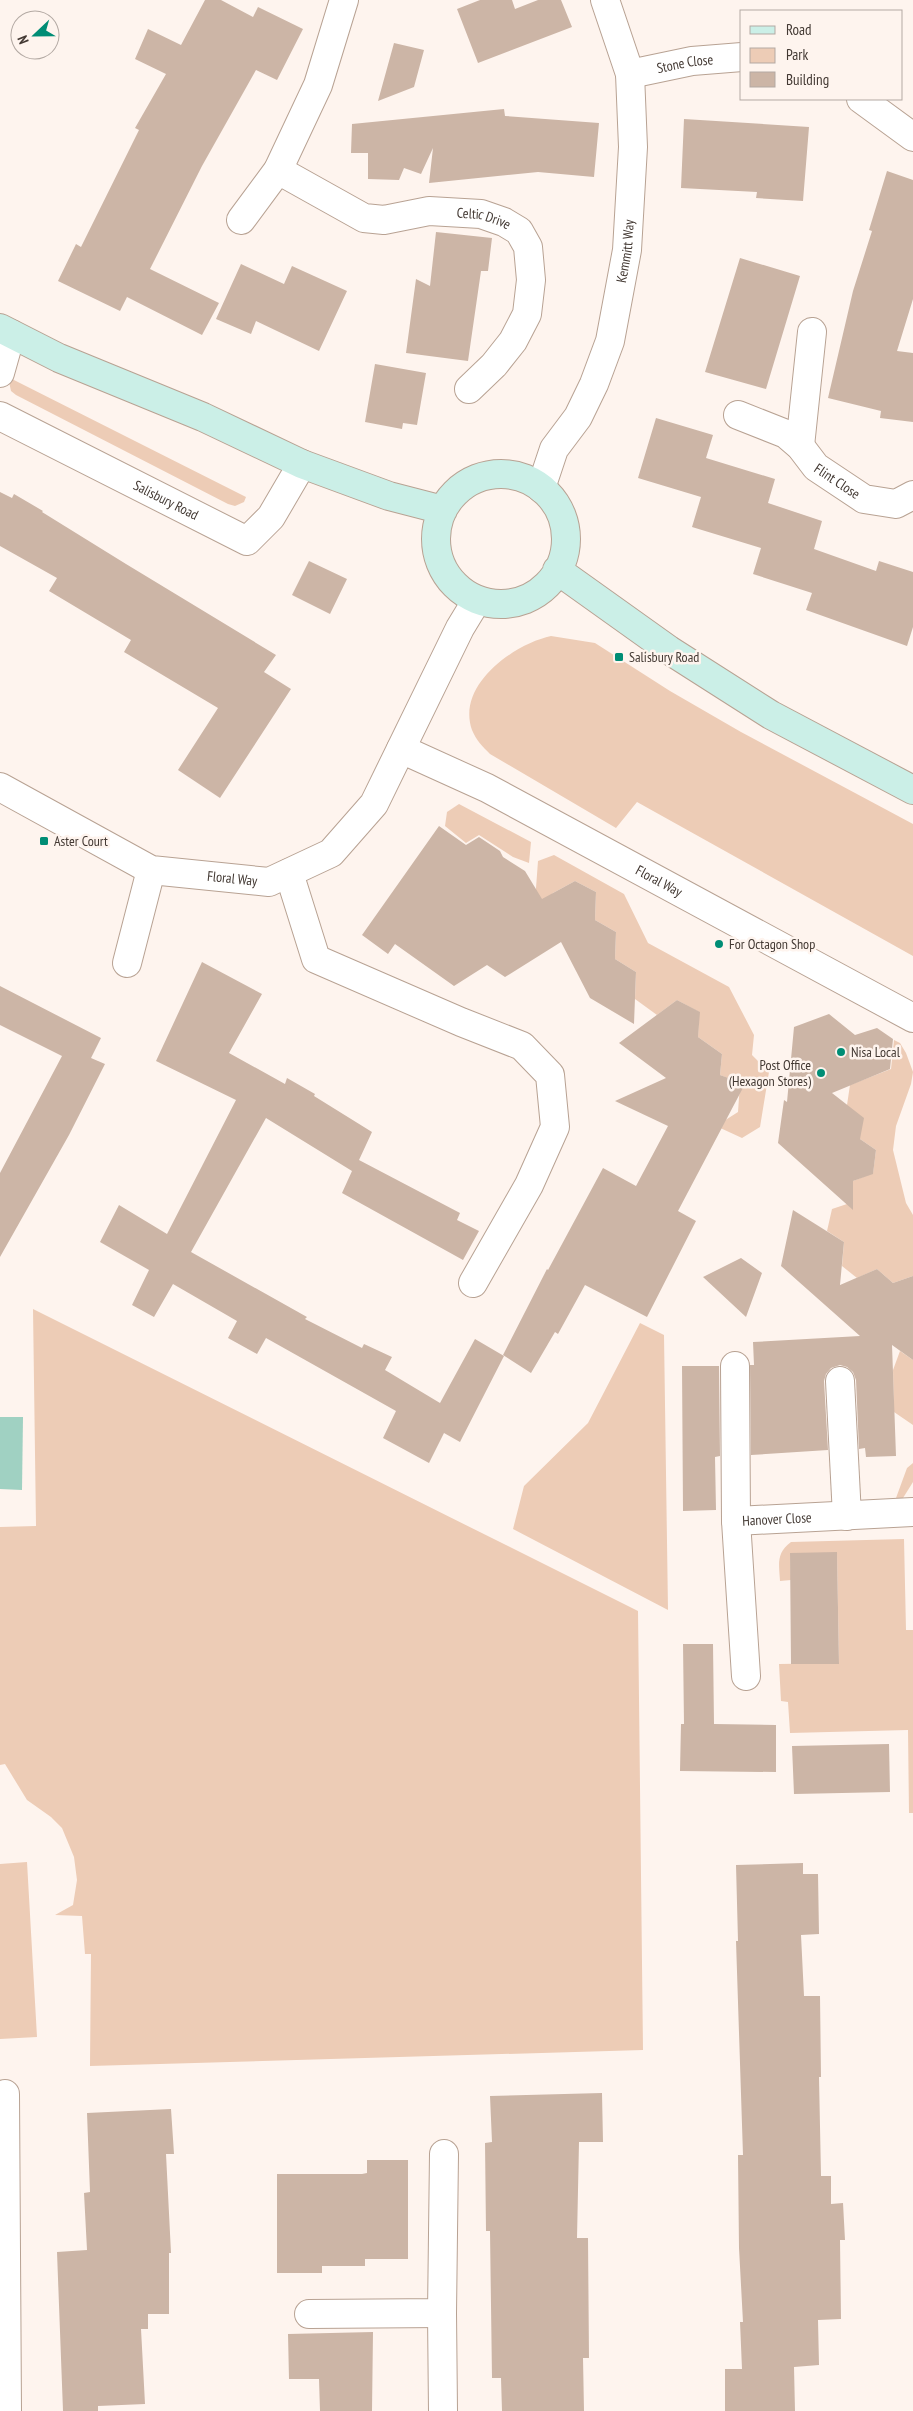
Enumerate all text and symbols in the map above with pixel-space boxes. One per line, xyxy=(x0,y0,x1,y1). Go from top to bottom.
north arrow xyxy=(10,10,60,60)
legend xyxy=(740,10,903,100)
text: Road xyxy=(786,20,812,39)
text: N xyxy=(13,33,33,47)
text: Park xyxy=(786,45,808,64)
street label: Stone Close xyxy=(655,50,714,77)
text: Building xyxy=(786,70,829,89)
street label: Celtic Drive xyxy=(456,204,515,233)
street label: Kemmitt Way xyxy=(612,218,638,284)
street label: Flint Close xyxy=(811,459,864,503)
street label: Salisbury Road xyxy=(130,476,201,524)
place label: Salisbury Road xyxy=(629,648,699,666)
marker: Salisbury Road xyxy=(613,651,625,663)
place label: Aster Court xyxy=(54,832,108,850)
marker: Aster Court xyxy=(38,835,50,847)
street label: Floral Way xyxy=(633,861,686,901)
street label: Floral Way xyxy=(206,867,259,890)
place label: For Octagon Shop xyxy=(729,935,815,953)
marker: For Octagon Shop xyxy=(713,938,725,950)
place label: Nisa Local xyxy=(851,1043,901,1061)
marker: Nisa Local xyxy=(835,1046,847,1058)
place label: Post Office (Hexagon Stores) xyxy=(729,1056,812,1090)
marker: Post Office (Hexagon Stores) xyxy=(815,1067,827,1079)
street label: Hanover Close xyxy=(742,1508,812,1530)

